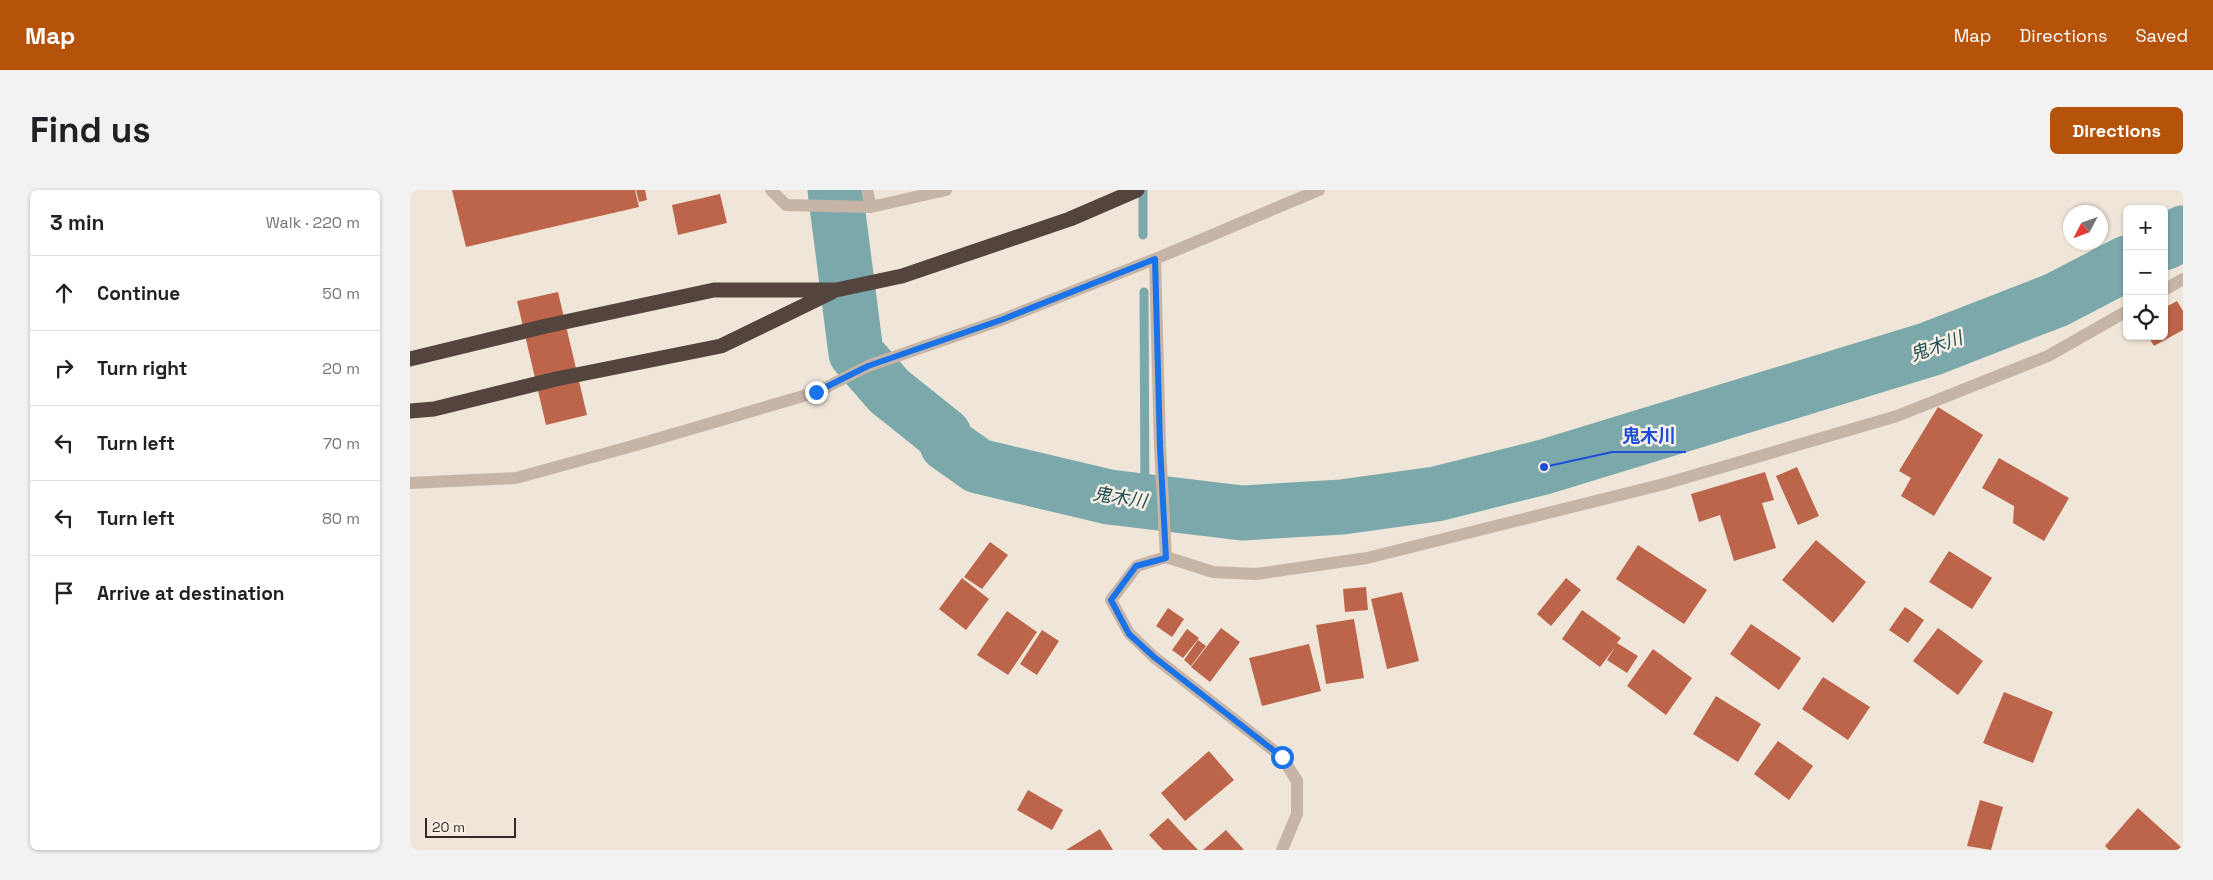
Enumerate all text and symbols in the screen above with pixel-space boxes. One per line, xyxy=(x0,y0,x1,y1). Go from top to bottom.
text: Map xyxy=(25,20,75,51)
text: Map xyxy=(1954,24,1991,47)
text: Directions xyxy=(2019,24,2108,47)
text: Saved xyxy=(2136,24,2188,47)
button: Directions xyxy=(2050,107,2183,154)
text: Find us xyxy=(30,108,151,152)
north arrow xyxy=(2063,205,2108,250)
map controls xyxy=(2123,205,2168,340)
button: + xyxy=(2123,205,2168,250)
text: 3 min xyxy=(50,209,105,236)
text: Walk · 220 m xyxy=(266,212,360,233)
button: − xyxy=(2123,250,2168,295)
icon: ahead xyxy=(50,279,78,307)
text: Continue xyxy=(97,281,180,306)
text: 50 m xyxy=(322,283,360,304)
button: locate xyxy=(2123,295,2168,340)
water label: 鬼木川 xyxy=(1907,325,1967,366)
icon: right xyxy=(50,354,78,382)
text: Turn right xyxy=(97,356,187,381)
text: 20 m xyxy=(322,358,360,379)
route end xyxy=(805,381,828,404)
callout: 鬼木川 xyxy=(1612,419,1686,452)
text: 鬼木川 xyxy=(1622,424,1676,447)
icon: left xyxy=(50,429,78,457)
text: Turn left xyxy=(97,431,175,456)
text: 70 m xyxy=(323,433,360,454)
water label: 鬼木川 xyxy=(1092,481,1150,513)
icon: left xyxy=(50,504,78,532)
text: Turn left xyxy=(97,506,175,531)
text: 80 m xyxy=(322,508,360,529)
icon: arrive xyxy=(50,579,78,607)
text: Arrive at destination xyxy=(97,581,285,606)
route start xyxy=(1271,746,1294,769)
scale bar xyxy=(425,815,516,838)
text: 20 m xyxy=(432,818,465,836)

